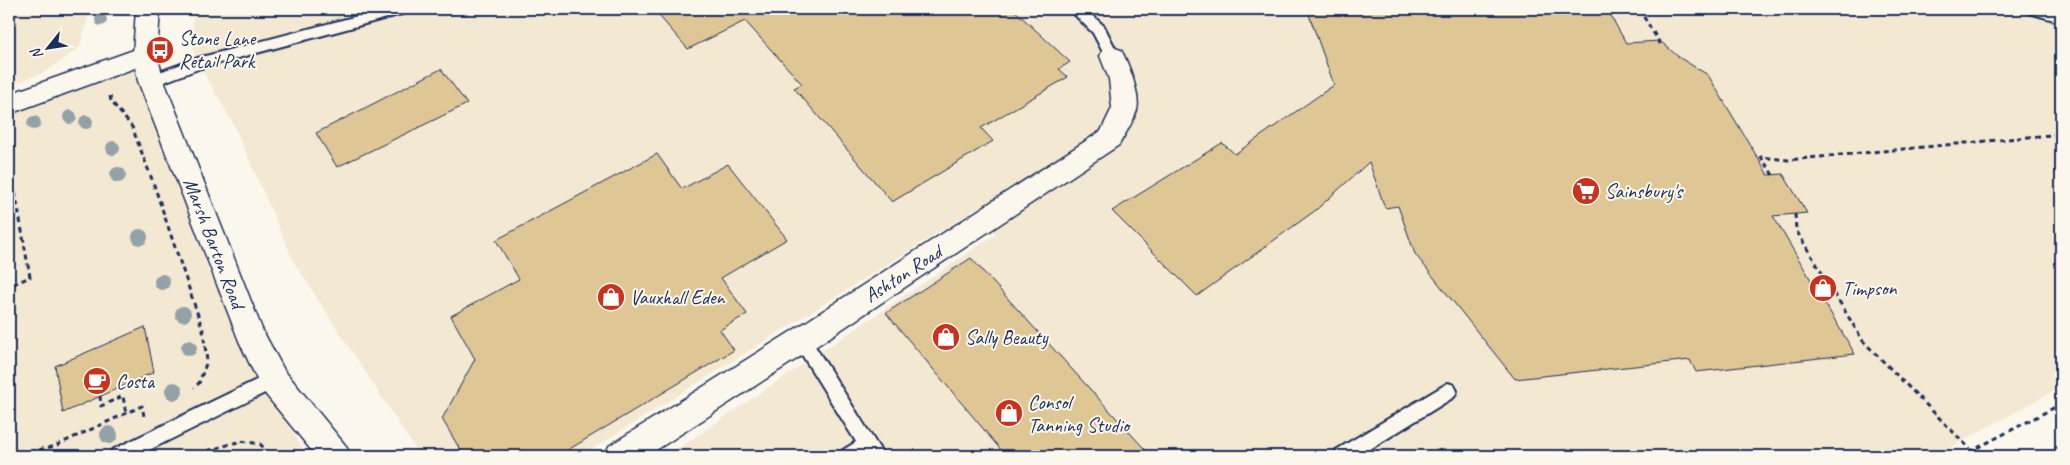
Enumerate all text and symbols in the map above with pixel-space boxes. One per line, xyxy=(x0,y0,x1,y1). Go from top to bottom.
north arrow xyxy=(22,22,72,72)
place label: Stone Lane Retail Park xyxy=(179,26,257,74)
bus stop icon: Stone Lane Retail Park xyxy=(145,35,175,65)
text: N xyxy=(26,44,47,62)
street label: Marsh Barton Road xyxy=(178,174,251,315)
supermarket icon: Sainsbury's xyxy=(1571,176,1601,206)
place label: Sainsbury's xyxy=(1605,179,1684,204)
street label: Ashton Road xyxy=(860,238,949,308)
shop icon: Timpson xyxy=(1808,273,1838,303)
place label: Timpson xyxy=(1842,276,1898,301)
shop icon: Vauxhall Eden xyxy=(596,282,626,312)
place label: Vauxhall Eden xyxy=(630,285,726,310)
shop icon: Sally Beauty xyxy=(931,322,961,352)
place label: Sally Beauty xyxy=(965,325,1049,350)
cafe icon: Costa xyxy=(82,366,112,396)
place label: Costa xyxy=(116,369,156,394)
place label: Consol Tanning Studio xyxy=(1028,390,1131,438)
shop icon: Consol Tanning Studio xyxy=(994,398,1024,428)

